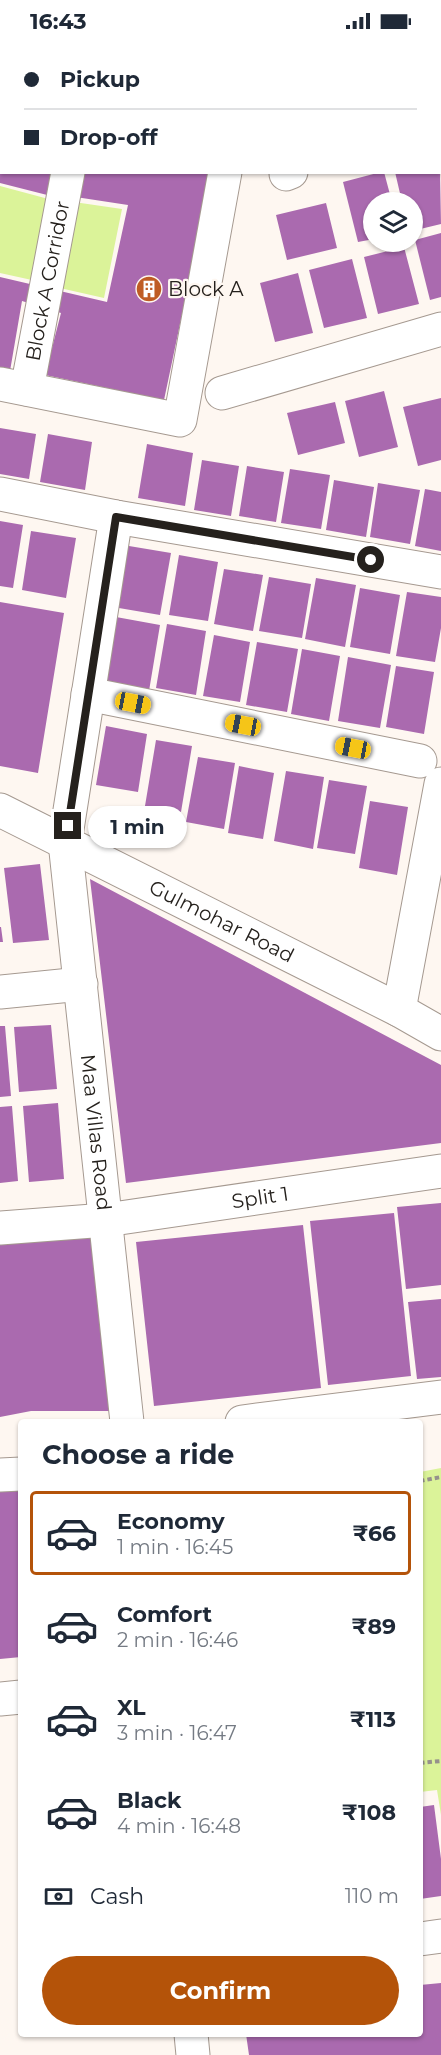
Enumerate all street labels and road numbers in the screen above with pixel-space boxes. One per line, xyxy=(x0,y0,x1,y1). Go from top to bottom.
street label: Block A Corridor xyxy=(21,199,74,363)
street label: Gulmohar Road xyxy=(145,875,298,967)
street label: Maa Villas Road xyxy=(76,1053,116,1212)
street label: Split 1 xyxy=(230,1181,290,1213)

